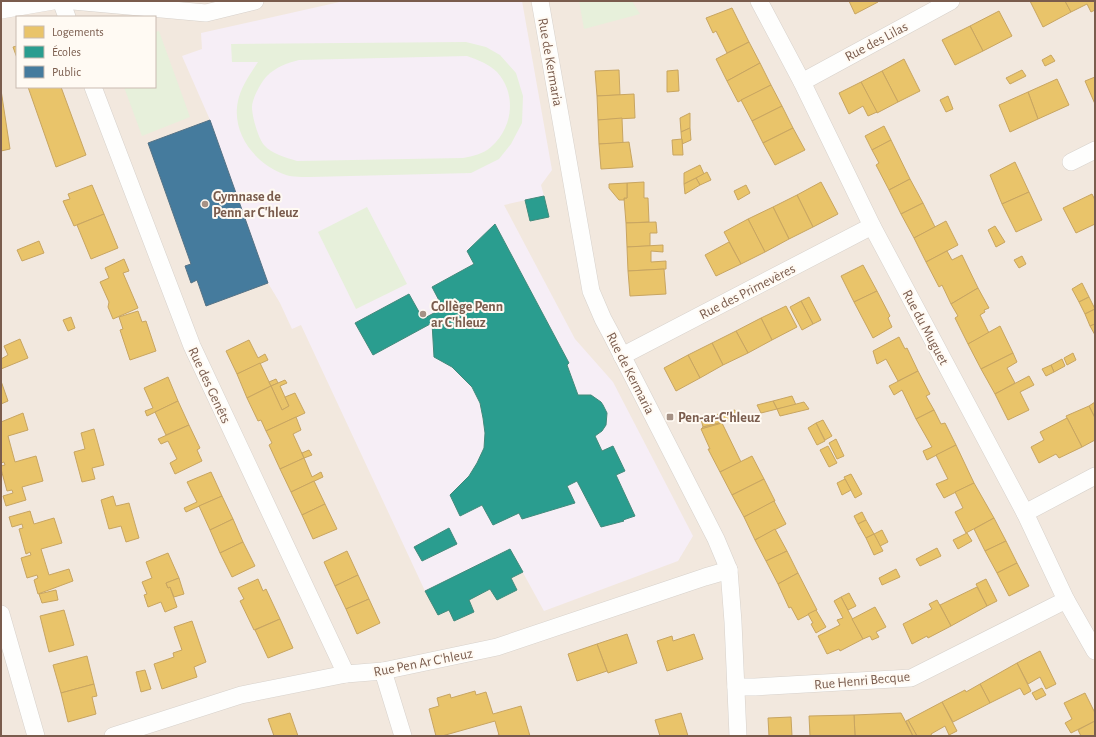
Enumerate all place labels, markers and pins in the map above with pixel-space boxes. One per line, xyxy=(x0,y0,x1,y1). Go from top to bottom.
place label: Gymnase de Penn ar C'hleuz xyxy=(213,190,299,220)
marker: Gymnase de Penn ar C'hleuz xyxy=(200,199,210,209)
place label: Collège Penn ar C'hleuz xyxy=(431,300,503,330)
marker: Collège Penn ar C'hleuz xyxy=(418,309,428,319)
place label: Pen-ar-C'hleuz xyxy=(678,411,760,425)
marker: Pen-ar-C'hleuz xyxy=(665,412,675,422)

